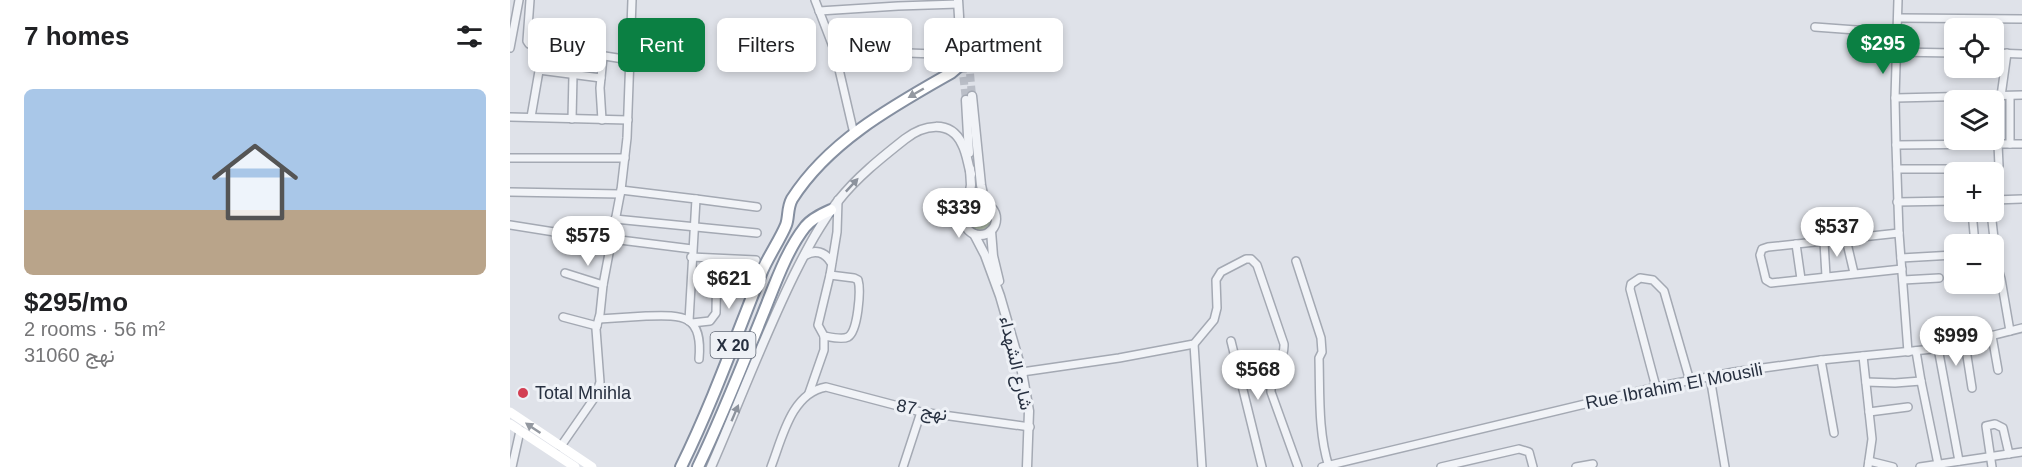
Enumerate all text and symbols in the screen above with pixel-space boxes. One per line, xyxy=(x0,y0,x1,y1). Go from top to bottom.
chip: Buy xyxy=(528,18,606,72)
chip: Rent xyxy=(618,18,705,72)
chip: Filters xyxy=(717,18,816,72)
chip: New xyxy=(828,18,912,72)
chip: Apartment xyxy=(924,18,1063,72)
map controls xyxy=(1944,18,2004,294)
button: locate xyxy=(1944,18,2004,78)
icon: filters xyxy=(453,20,486,53)
text: 7 homes xyxy=(24,21,130,51)
pin: $295 xyxy=(1847,24,1919,75)
text: $295 xyxy=(1861,32,1905,54)
one-way arrow xyxy=(908,88,924,99)
button: layers xyxy=(1944,90,2004,150)
icon: home xyxy=(201,128,309,236)
button: + xyxy=(1944,162,2004,222)
one-way arrow xyxy=(845,178,859,193)
pin: $339 xyxy=(923,188,995,239)
text: $339 xyxy=(937,196,981,218)
pin: $537 xyxy=(1801,207,1873,258)
text: $537 xyxy=(1815,215,1859,237)
pin: $575 xyxy=(552,216,624,267)
text: $575 xyxy=(566,224,610,246)
button: − xyxy=(1944,234,2004,294)
pin: $621 xyxy=(693,259,765,310)
text: $621 xyxy=(707,267,751,289)
text: $295/mo xyxy=(24,287,128,317)
street label: شارع الشهداء xyxy=(994,314,1037,412)
pin: $999 xyxy=(1920,316,1992,367)
text: 2 rooms · 56 m² xyxy=(24,318,165,340)
text: $999 xyxy=(1934,324,1978,346)
road number: X 20 xyxy=(710,332,756,358)
text: نهج 31060 xyxy=(24,344,115,366)
pin: $568 xyxy=(1222,350,1294,401)
text: $568 xyxy=(1236,358,1280,380)
street label: Rue Ibrahim El Mousili xyxy=(1584,359,1764,413)
place label: Total Mnihla xyxy=(535,383,632,403)
marker: Total Mnihla xyxy=(516,386,530,400)
street label: نهج 87 xyxy=(894,395,949,427)
one-way arrow xyxy=(730,405,739,422)
one-way arrow xyxy=(526,422,542,434)

